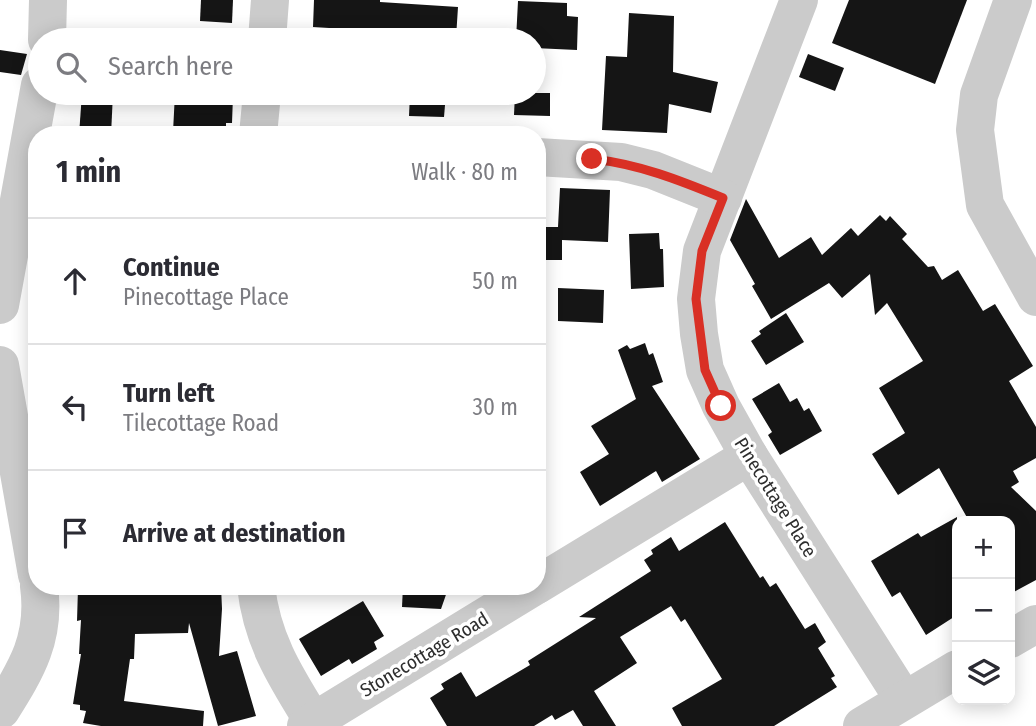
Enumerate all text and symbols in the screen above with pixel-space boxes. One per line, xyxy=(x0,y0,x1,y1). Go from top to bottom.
search box xyxy=(28,28,546,105)
icon: search xyxy=(52,48,90,86)
text: Search here xyxy=(108,51,233,82)
route end xyxy=(576,143,607,174)
text: 1 min xyxy=(56,154,121,190)
text: Walk · 80 m xyxy=(411,158,518,186)
text: Continue xyxy=(123,252,220,283)
icon: ahead xyxy=(56,262,94,300)
text: 50 m xyxy=(472,267,518,295)
text: Pinecottage Place xyxy=(123,283,289,311)
text: Turn left xyxy=(123,378,215,409)
icon: left xyxy=(56,388,94,426)
route start xyxy=(705,390,736,421)
text: 30 m xyxy=(473,393,518,421)
text: Tilecottage Road xyxy=(123,409,279,437)
street label: Pinecottage Place xyxy=(730,433,822,561)
icon: arrive xyxy=(56,514,94,552)
map controls xyxy=(952,516,1015,705)
button: + xyxy=(952,516,1015,579)
text: Arrive at destination xyxy=(123,518,346,549)
button: − xyxy=(952,579,1015,642)
street label: Stonecottage Road xyxy=(356,607,493,702)
button: layers xyxy=(952,642,1015,705)

